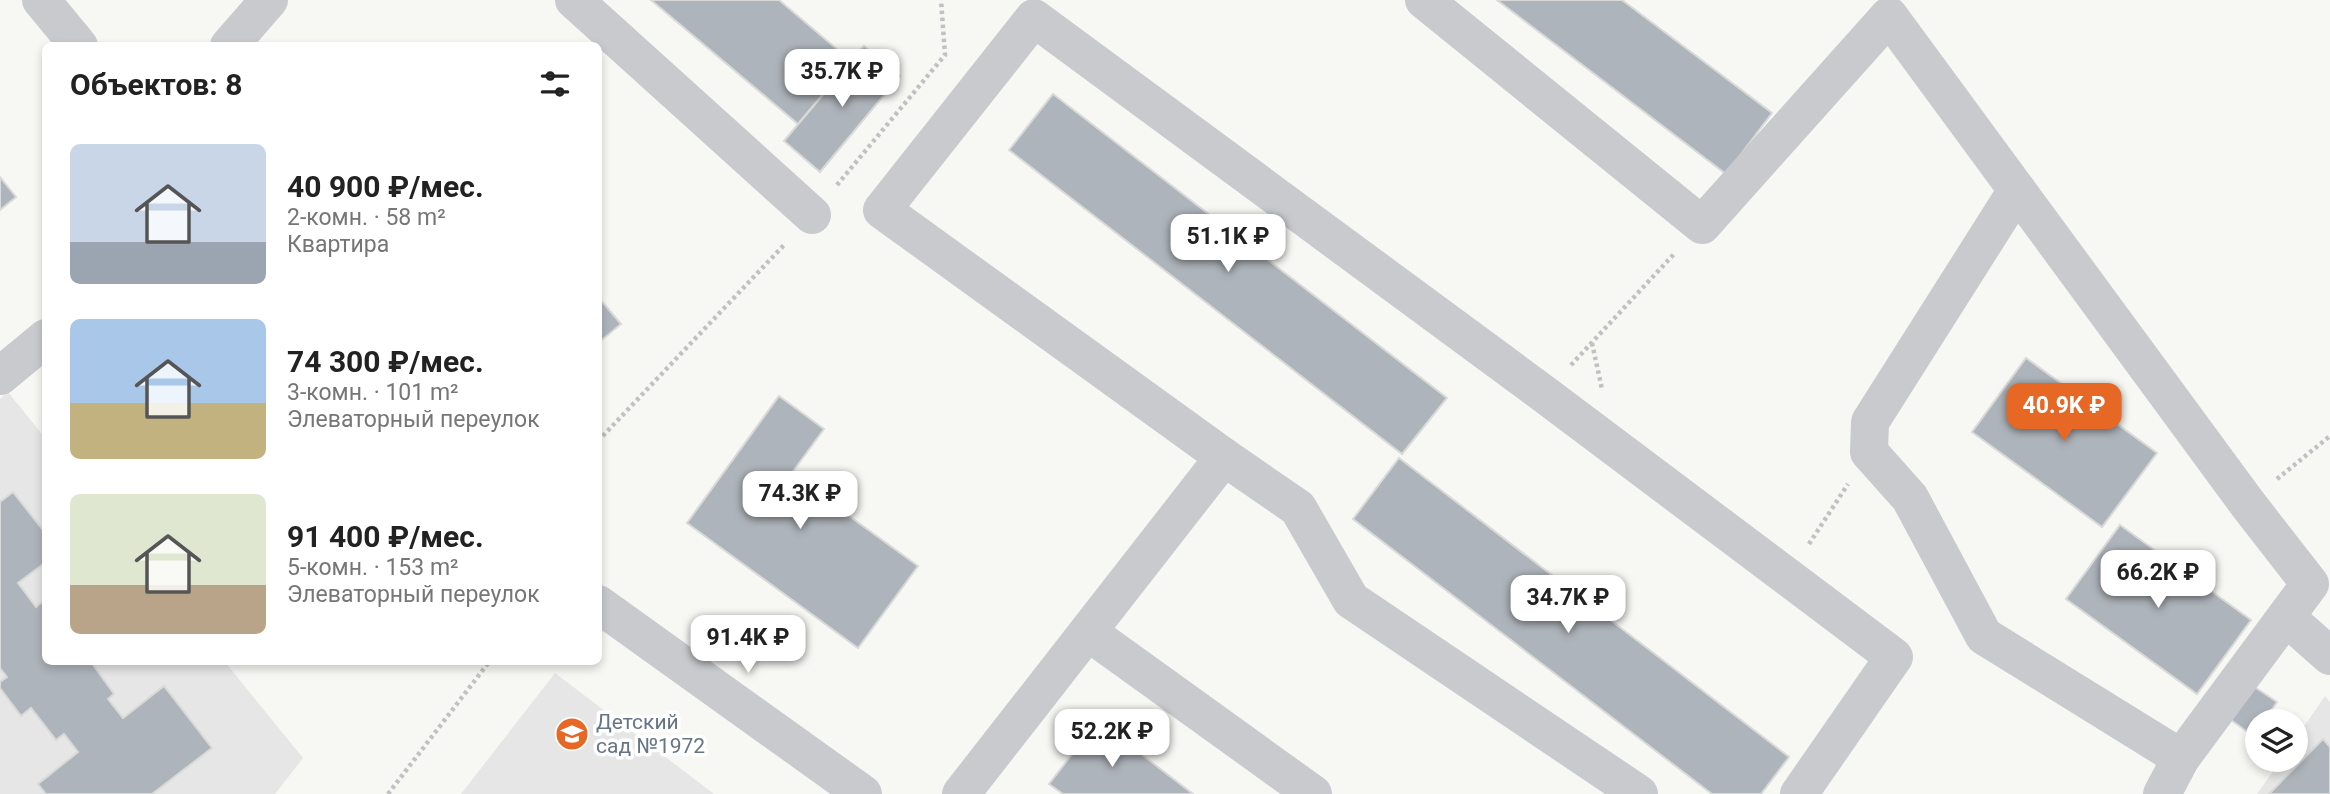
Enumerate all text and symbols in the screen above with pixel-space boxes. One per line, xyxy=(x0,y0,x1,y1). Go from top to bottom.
pin: 35.7K ₽ xyxy=(777,50,907,109)
text: 35.7K ₽ xyxy=(801,58,883,85)
icon: filters xyxy=(536,65,574,103)
text: Объектов: 8 xyxy=(70,67,242,102)
text: 40 900 ₽/мес. xyxy=(287,169,484,204)
icon: home xyxy=(126,172,210,256)
text: 2-комн. · 58 m² xyxy=(287,204,446,231)
pin: 51.1K ₽ xyxy=(1163,215,1293,274)
text: 51.1K ₽ xyxy=(1187,223,1269,250)
text: Квартира xyxy=(287,231,389,258)
text: 74 300 ₽/мес. xyxy=(287,344,484,379)
icon: home xyxy=(126,347,210,431)
text: 3-комн. · 101 m² xyxy=(287,379,459,406)
pin: 40.9K ₽ xyxy=(1999,384,2129,443)
text: 40.9K ₽ xyxy=(2023,392,2105,419)
text: Элеваторный переулок xyxy=(287,406,540,433)
pin: 74.3K ₽ xyxy=(735,472,865,531)
text: 74.3K ₽ xyxy=(759,480,841,507)
text: 91 400 ₽/мес. xyxy=(287,519,484,554)
icon: home xyxy=(126,522,210,606)
pin: 66.2K ₽ xyxy=(2093,550,2223,610)
text: 5-комн. · 153 m² xyxy=(287,554,459,581)
text: 66.2K ₽ xyxy=(2117,559,2199,586)
pin: 34.7K ₽ xyxy=(1503,576,1633,635)
text: Элеваторный переулок xyxy=(287,581,540,608)
text: 34.7K ₽ xyxy=(1527,584,1609,611)
pin: 91.4K ₽ xyxy=(683,616,813,675)
text: 91.4K ₽ xyxy=(707,624,789,651)
map controls xyxy=(2245,709,2308,772)
button: layers xyxy=(2245,709,2308,772)
place label: Детский сад №1972 xyxy=(596,710,705,758)
pin: 52.2K ₽ xyxy=(1047,710,1177,769)
school or university icon: Детский сад №1972 xyxy=(553,715,591,753)
text: 52.2K ₽ xyxy=(1071,718,1153,745)

